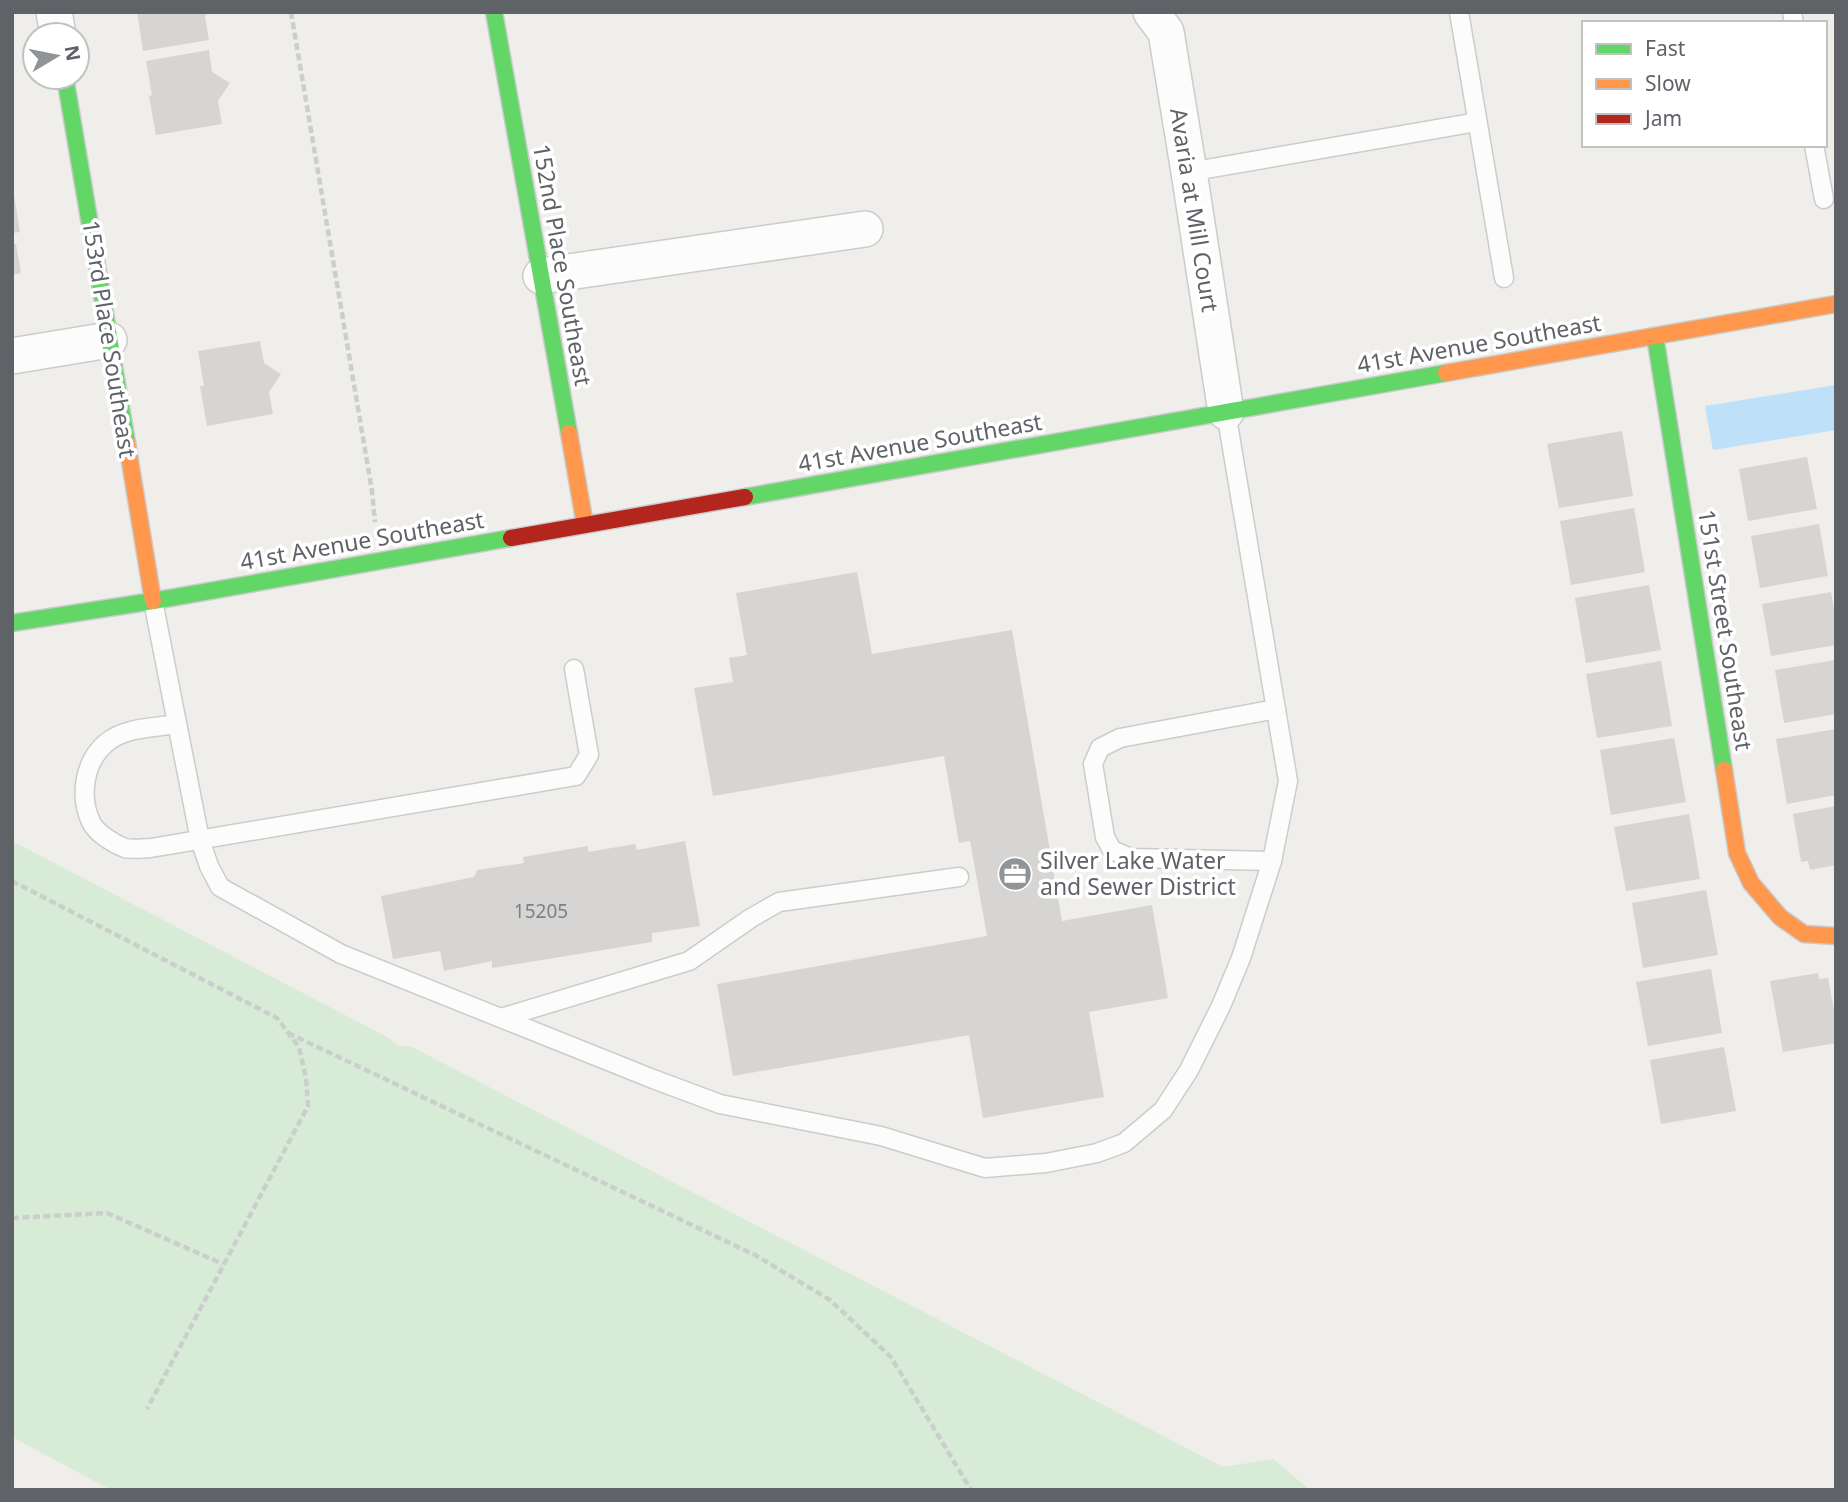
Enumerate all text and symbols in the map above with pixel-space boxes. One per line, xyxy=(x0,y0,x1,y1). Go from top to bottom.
north arrow xyxy=(21,21,91,91)
legend xyxy=(1582,21,1827,147)
text: Fast xyxy=(1645,34,1686,62)
text: N xyxy=(59,43,87,63)
text: Slow xyxy=(1645,69,1691,97)
text: Jam xyxy=(1643,104,1682,132)
street label: Avaria at Mill Court xyxy=(1163,106,1227,314)
street label: 152nd Place Southeast xyxy=(526,141,600,388)
street label: 153rd Place Southeast xyxy=(75,218,145,460)
street label: 41st Avenue Southeast xyxy=(1355,306,1603,380)
street label: 41st Avenue Southeast xyxy=(796,405,1044,479)
street label: 41st Avenue Southeast xyxy=(238,503,486,577)
street label: 151st Street Southeast xyxy=(1691,507,1761,753)
place label: Silver Lake Water and Sewer District xyxy=(1040,844,1236,902)
office icon: Silver Lake Water and Sewer District xyxy=(996,855,1034,893)
house number: 15205 xyxy=(514,898,568,924)

